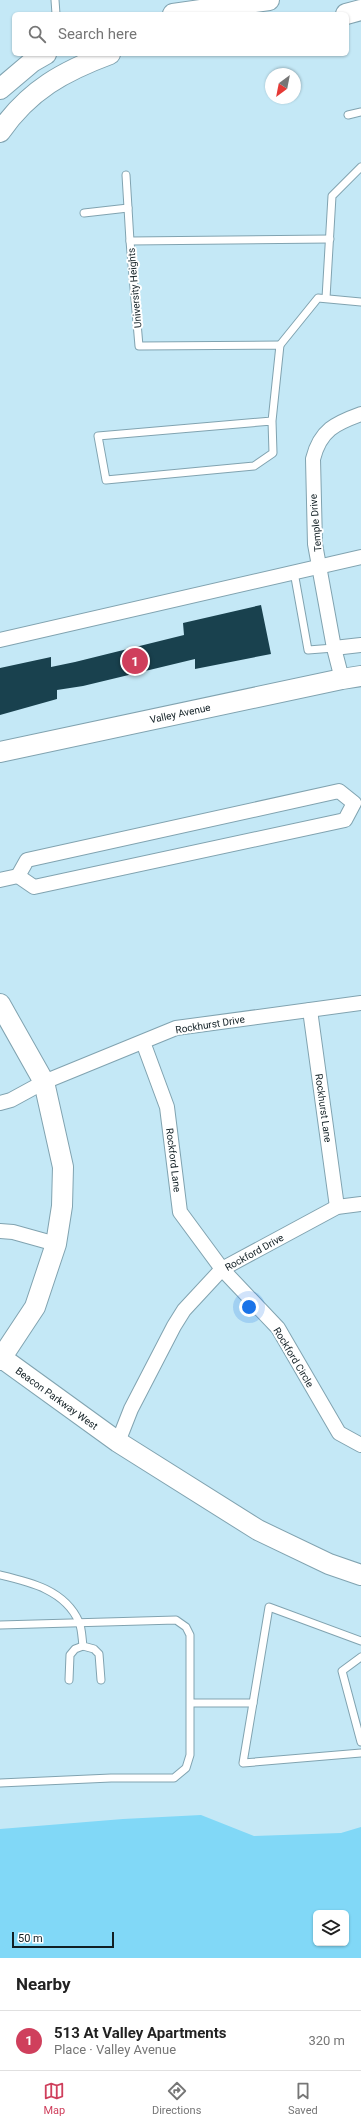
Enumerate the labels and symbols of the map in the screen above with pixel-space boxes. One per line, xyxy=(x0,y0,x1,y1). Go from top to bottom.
north arrow xyxy=(265,68,301,104)
street label: University Heights xyxy=(126,247,143,328)
street label: Temple Drive xyxy=(307,494,323,552)
pin: 1 xyxy=(122,646,148,676)
street label: Valley Avenue xyxy=(149,702,211,725)
street label: Rockhurst Drive xyxy=(175,1014,245,1035)
street label: Rockhurst Lane xyxy=(313,1073,334,1143)
street label: Rockford Lane xyxy=(164,1127,183,1193)
street label: Rockford Drive xyxy=(223,1232,285,1273)
your location xyxy=(239,1297,259,1317)
street label: Rockford Circle xyxy=(271,1325,316,1389)
street label: Beacon Parkway West xyxy=(14,1365,100,1432)
scale bar xyxy=(12,1930,114,1949)

